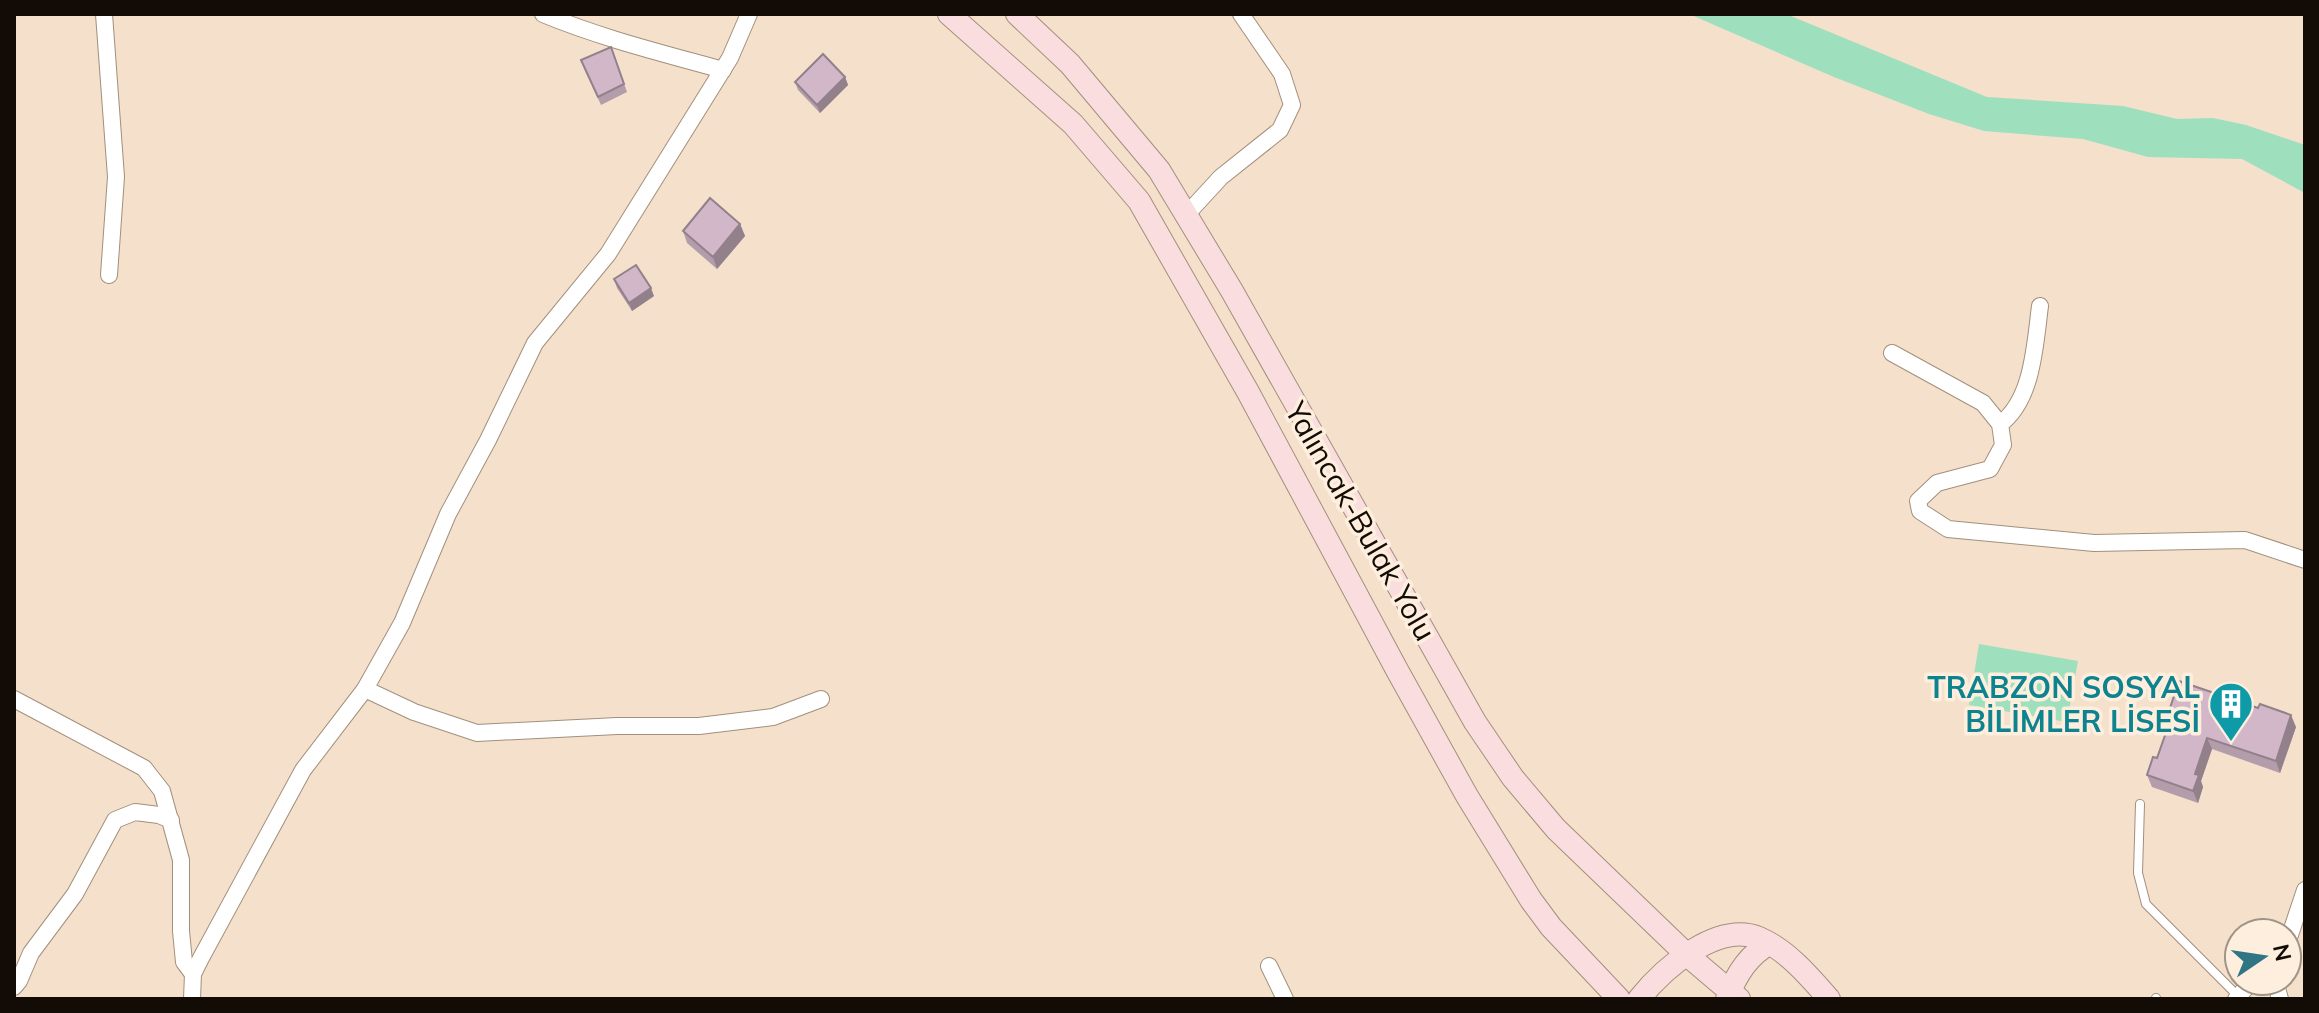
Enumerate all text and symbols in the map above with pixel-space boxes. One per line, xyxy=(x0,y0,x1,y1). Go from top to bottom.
street label: Yalıncak-Bulak Yolu xyxy=(1277,394,1445,647)
place label: TRABZON SOSYAL BİLİMLER LİSESİ xyxy=(1927,668,2200,740)
building icon: TRABZON SOSYAL BİLİMLER LİSESİ xyxy=(2207,680,2255,743)
north arrow xyxy=(2223,917,2303,997)
text: N xyxy=(2267,941,2298,964)

